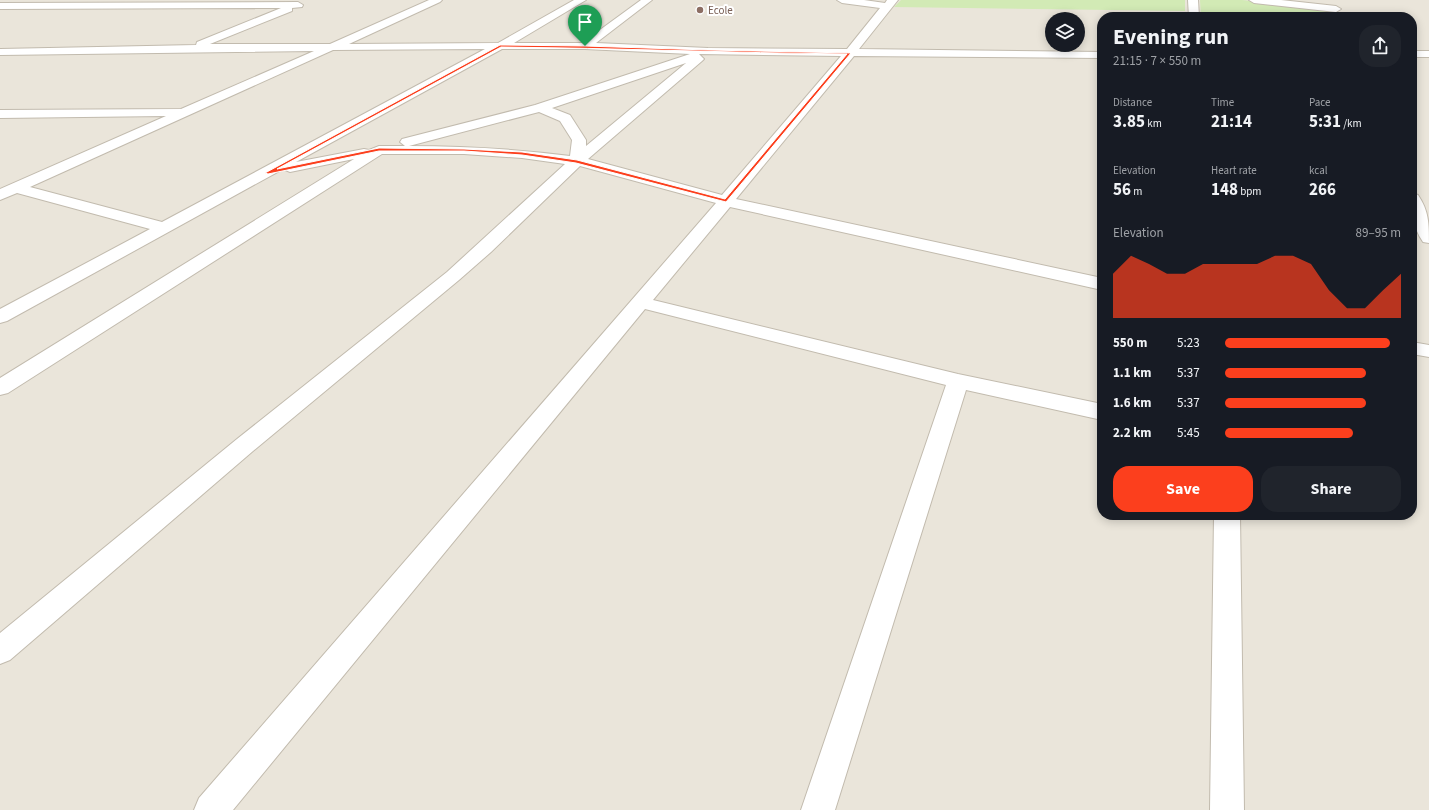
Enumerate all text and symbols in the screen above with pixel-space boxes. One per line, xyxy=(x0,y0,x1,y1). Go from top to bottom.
place label: Ecole xyxy=(708,3,733,18)
pin xyxy=(568,5,602,46)
marker: Ecole xyxy=(695,5,705,15)
icon: arrive xyxy=(574,11,596,33)
map controls xyxy=(1045,12,1085,52)
button: layers xyxy=(1045,12,1085,52)
text: Evening run xyxy=(1113,21,1229,53)
button: share xyxy=(1359,25,1401,67)
text: 21:15 · 7 × 550 m xyxy=(1113,52,1201,70)
text: Distance xyxy=(1113,95,1152,110)
text: Time xyxy=(1211,95,1234,110)
text: Pace xyxy=(1309,95,1331,110)
text: 3.85 xyxy=(1113,110,1145,134)
text: 21:14 xyxy=(1211,110,1252,134)
text: 5:31 xyxy=(1309,110,1341,134)
text: km xyxy=(1145,116,1162,131)
text: /km xyxy=(1341,116,1362,131)
text: Elevation xyxy=(1113,163,1156,178)
text: Heart rate xyxy=(1211,163,1257,178)
text: kcal xyxy=(1309,163,1328,178)
text: 56 xyxy=(1113,178,1131,202)
text: 148 xyxy=(1211,178,1238,202)
text: 266 xyxy=(1309,178,1336,202)
text: m xyxy=(1131,184,1142,199)
text: bpm xyxy=(1238,184,1261,199)
text: Elevation xyxy=(1113,224,1164,242)
text: 89–95 m xyxy=(1356,224,1401,242)
text: 550 m xyxy=(1113,334,1147,352)
text: 5:23 xyxy=(1177,334,1200,352)
text: 1.1 km xyxy=(1113,364,1152,382)
text: 5:37 xyxy=(1177,364,1200,382)
text: 1.6 km xyxy=(1113,394,1152,412)
text: 5:37 xyxy=(1177,394,1200,412)
text: 2.2 km xyxy=(1113,424,1152,442)
text: 5:45 xyxy=(1177,424,1200,442)
button: Save xyxy=(1113,466,1253,512)
button: Share xyxy=(1261,466,1401,512)

